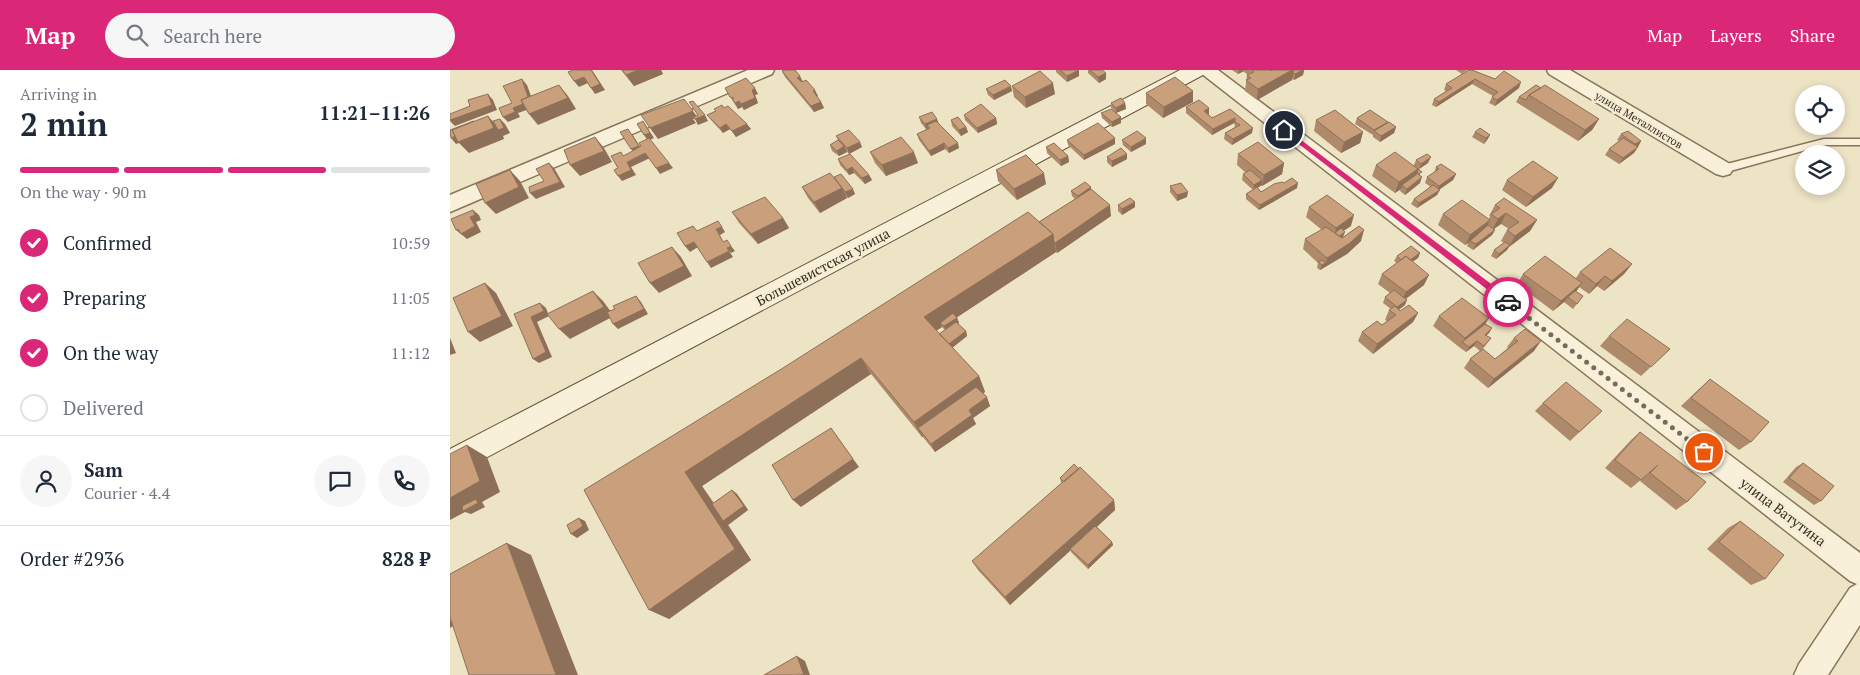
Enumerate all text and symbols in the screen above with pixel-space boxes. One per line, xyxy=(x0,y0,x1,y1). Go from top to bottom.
search box xyxy=(105,13,455,58)
text: Map xyxy=(25,19,75,51)
icon: search xyxy=(123,21,151,49)
text: Search here xyxy=(163,23,262,48)
text: Map xyxy=(1647,23,1682,47)
text: Layers xyxy=(1710,23,1762,47)
text: Share xyxy=(1790,23,1835,47)
text: Arriving in xyxy=(20,83,97,105)
map controls xyxy=(1795,85,1845,195)
button: locate xyxy=(1795,85,1845,135)
street label: улица Металлистов xyxy=(1592,88,1686,152)
text: 11:21–11:26 xyxy=(319,100,430,125)
text: 2 min xyxy=(20,103,108,145)
pin xyxy=(1263,109,1305,151)
icon: home xyxy=(1270,116,1298,144)
button: layers xyxy=(1795,145,1845,195)
text: On the way · 90 m xyxy=(20,181,147,203)
street label: Большевистская улица xyxy=(753,223,893,310)
icon: check xyxy=(20,229,48,257)
text: Confirmed xyxy=(63,230,152,255)
text: 10:59 xyxy=(391,232,430,254)
courier xyxy=(1483,277,1533,327)
icon: check xyxy=(20,284,48,312)
text: Preparing xyxy=(63,285,146,310)
text: 11:05 xyxy=(391,287,430,309)
icon: car xyxy=(1494,288,1522,316)
icon: check xyxy=(20,339,48,367)
text: On the way xyxy=(63,340,158,365)
text: 11:12 xyxy=(391,342,430,364)
text: Delivered xyxy=(63,395,144,420)
pin xyxy=(1683,431,1725,473)
icon: bag xyxy=(1690,438,1718,466)
button: person xyxy=(20,455,72,507)
button: chat xyxy=(314,455,366,507)
button: phone xyxy=(378,455,430,507)
text: Sam xyxy=(84,457,123,482)
street label: улица Ватутина xyxy=(1736,472,1830,550)
text: Courier · 4.4 xyxy=(84,482,170,504)
text: Order #2936 xyxy=(20,546,124,571)
text: 828 ₽ xyxy=(382,546,430,571)

